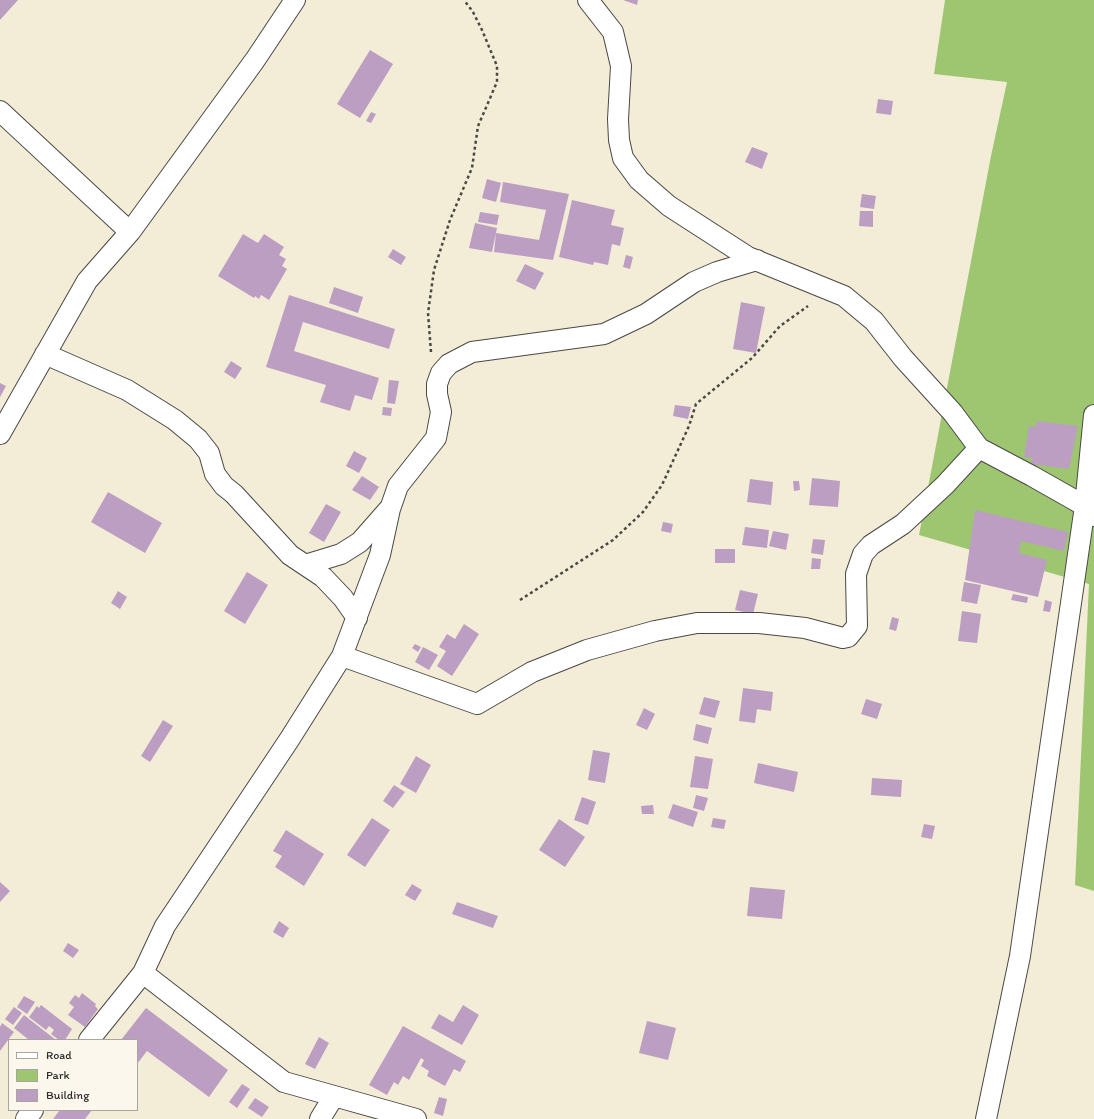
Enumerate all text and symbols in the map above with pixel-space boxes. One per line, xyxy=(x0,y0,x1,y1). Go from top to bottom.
legend xyxy=(8,1039,138,1111)
text: Road xyxy=(46,1048,72,1062)
text: Park xyxy=(46,1068,70,1082)
text: Building xyxy=(46,1088,89,1102)

